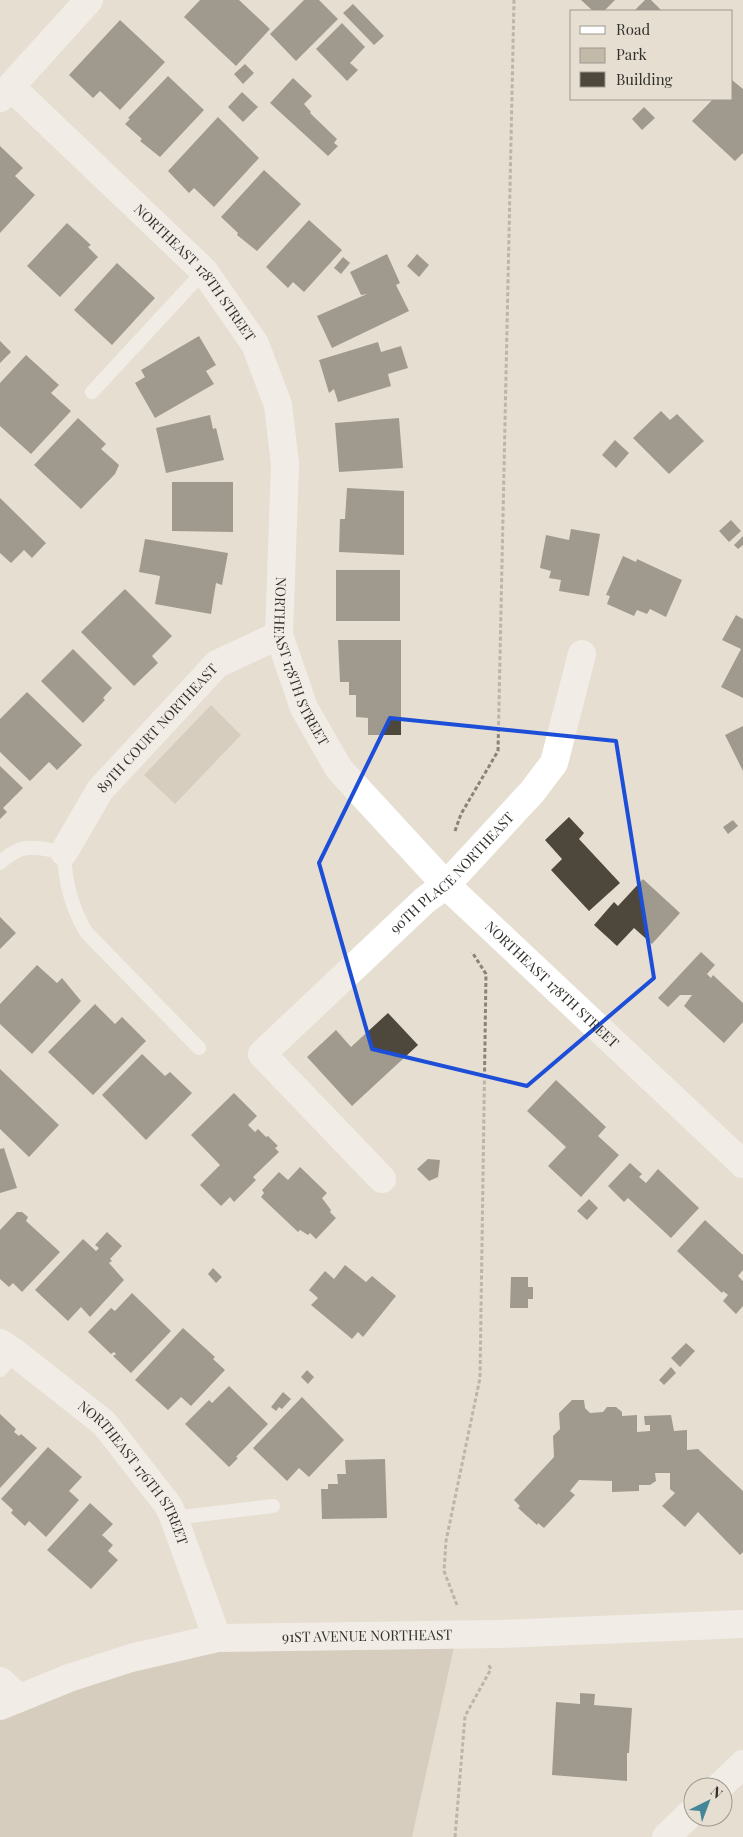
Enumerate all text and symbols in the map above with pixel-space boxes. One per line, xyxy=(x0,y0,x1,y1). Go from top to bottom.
legend xyxy=(570,10,733,100)
text: Road xyxy=(616,19,650,39)
text: Park xyxy=(616,44,648,64)
text: Building xyxy=(616,69,673,89)
street label: NORTHEAST 178TH STREET xyxy=(130,199,260,345)
street label: NORTHEAST 178TH STREET xyxy=(270,577,334,749)
street label: 89TH COURT NORTHEAST xyxy=(92,659,222,796)
street label: 90TH PLACE NORTHEAST xyxy=(385,807,518,938)
street label: NORTHEAST 178TH STREET xyxy=(481,917,624,1052)
street label: NORTHEAST 176TH STREET xyxy=(74,1396,193,1548)
street label: 91ST AVENUE NORTHEAST xyxy=(282,1625,453,1646)
north arrow xyxy=(683,1777,733,1827)
text: N xyxy=(707,1782,727,1802)

